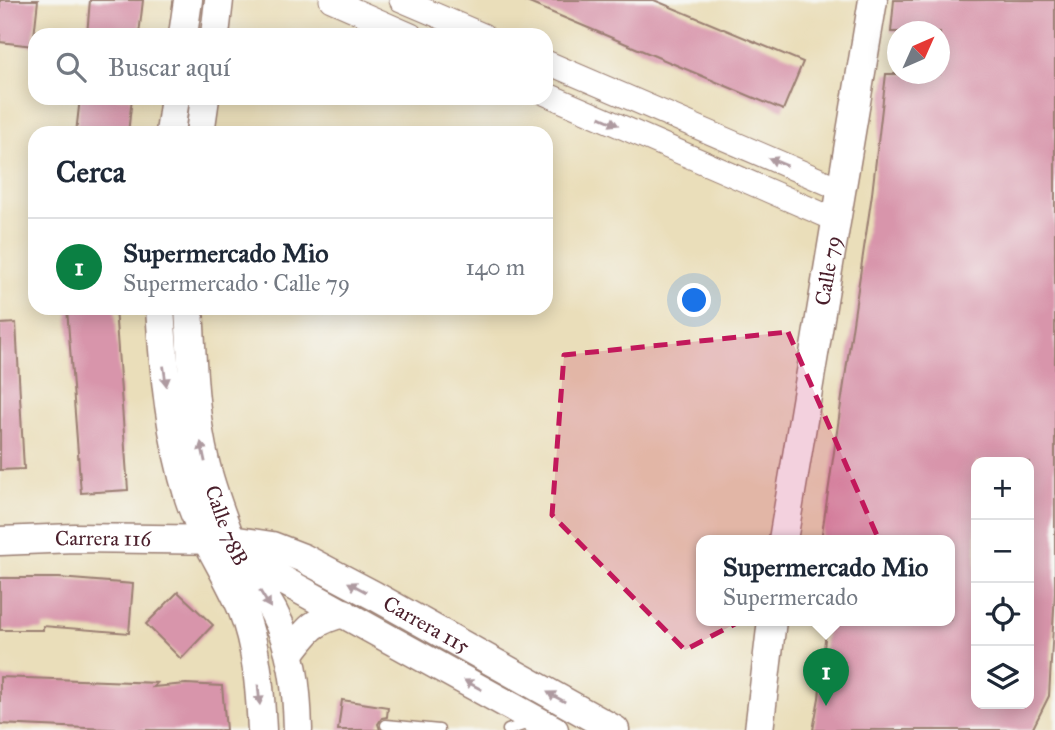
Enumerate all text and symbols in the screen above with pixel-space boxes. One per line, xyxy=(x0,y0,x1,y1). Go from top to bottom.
north arrow xyxy=(887,21,950,84)
search box xyxy=(28,28,553,105)
icon: search xyxy=(52,48,90,86)
text: Buscar aquí xyxy=(108,51,230,83)
one-way arrow xyxy=(598,116,619,127)
text: Cerca xyxy=(56,154,125,190)
one-way arrow xyxy=(767,156,788,167)
street label: Calle 79 xyxy=(809,234,846,308)
text: Supermercado Mio xyxy=(123,237,329,269)
text: 1 xyxy=(74,253,84,281)
text: 140 m xyxy=(465,253,525,281)
text: Supermercado · Calle 79 xyxy=(123,269,350,297)
your location xyxy=(677,283,711,317)
one-way arrow xyxy=(160,365,171,387)
one-way arrow xyxy=(198,441,209,463)
map controls xyxy=(971,457,1034,709)
button: + xyxy=(971,457,1034,520)
street label: Calle 78B xyxy=(199,482,254,570)
button: − xyxy=(971,520,1034,583)
street label: Carrera 116 xyxy=(54,525,152,552)
popup xyxy=(696,535,955,626)
text: Supermercado Mio xyxy=(723,551,928,583)
one-way arrow xyxy=(346,581,366,593)
text: Supermercado xyxy=(723,583,858,611)
button: locate xyxy=(971,583,1034,646)
one-way arrow xyxy=(259,589,272,608)
street label: Carrera 115 xyxy=(379,590,474,659)
button: layers xyxy=(971,646,1034,709)
pin: 1 xyxy=(803,648,849,706)
one-way arrow xyxy=(463,679,482,691)
one-way arrow xyxy=(254,684,265,706)
one-way arrow xyxy=(546,691,565,703)

